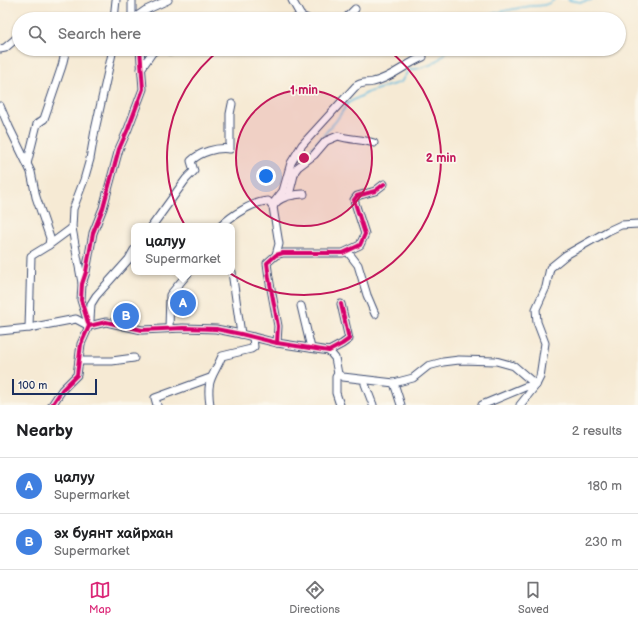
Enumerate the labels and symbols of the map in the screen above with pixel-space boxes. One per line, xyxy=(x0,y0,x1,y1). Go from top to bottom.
text: 1 min xyxy=(290,83,318,98)
centre of rings xyxy=(297,151,311,165)
text: 2 min xyxy=(426,151,456,166)
your location xyxy=(256,166,276,186)
pin: A xyxy=(170,288,196,318)
pin: B xyxy=(113,301,139,331)
scale bar xyxy=(12,377,97,396)

